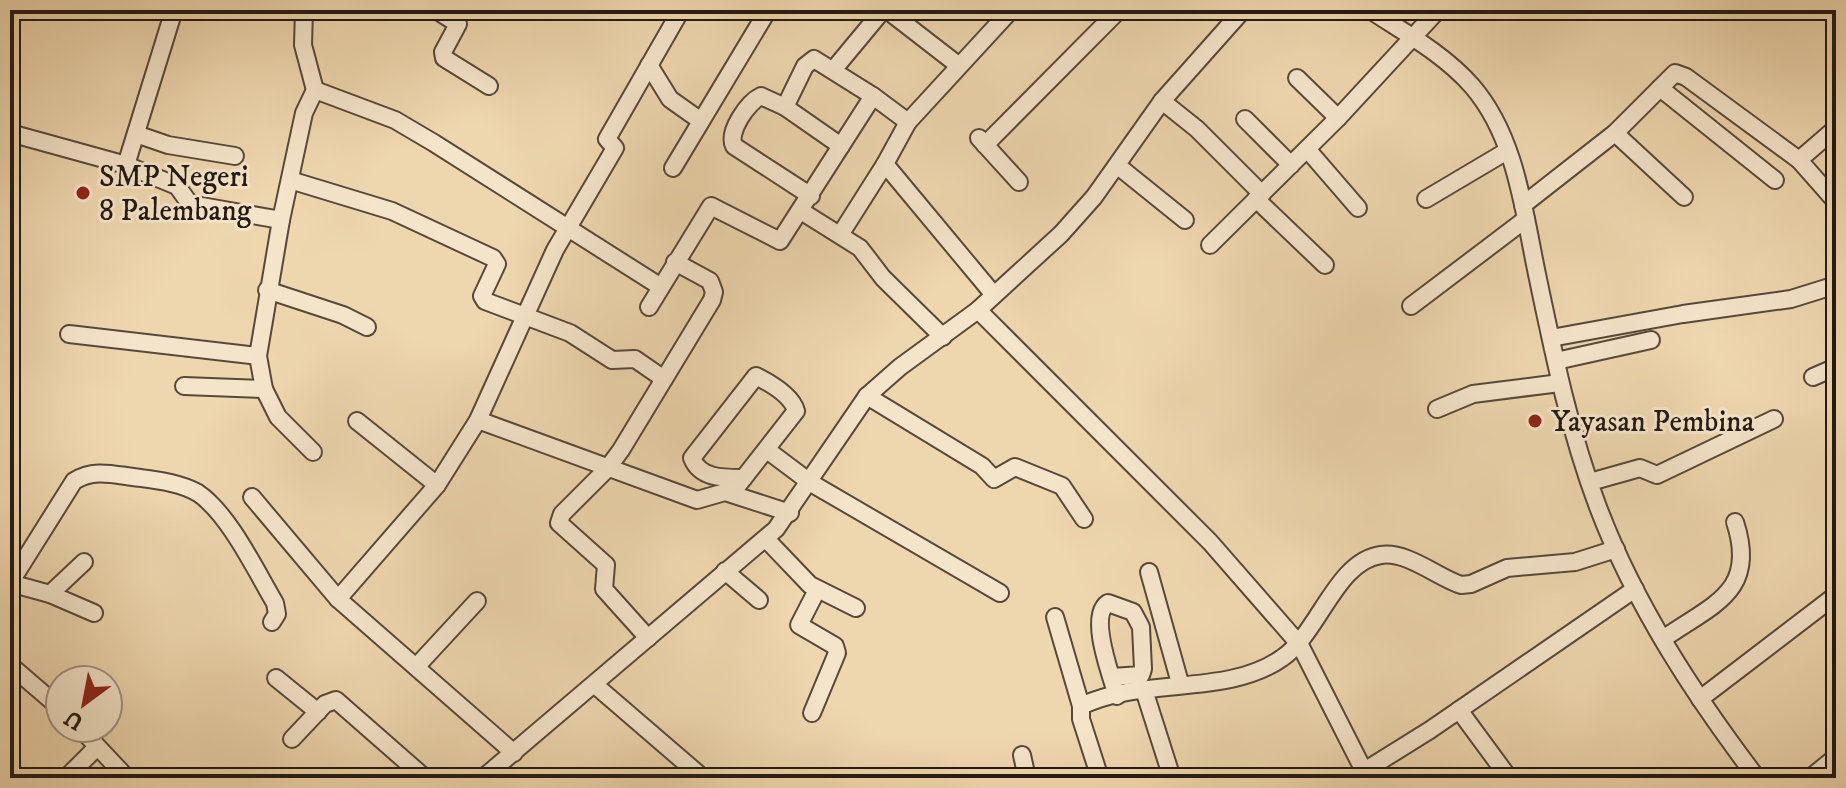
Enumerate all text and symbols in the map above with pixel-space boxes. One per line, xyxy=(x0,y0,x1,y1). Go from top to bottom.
place label: SMP Negeri 8 Palembang xyxy=(99,159,252,230)
marker: SMP Negeri 8 Palembang xyxy=(74,184,92,202)
place label: Yayasan Pembina xyxy=(1551,404,1755,441)
marker: Yayasan Pembina xyxy=(1526,412,1544,430)
north arrow xyxy=(44,664,124,744)
text: U xyxy=(60,704,89,736)

